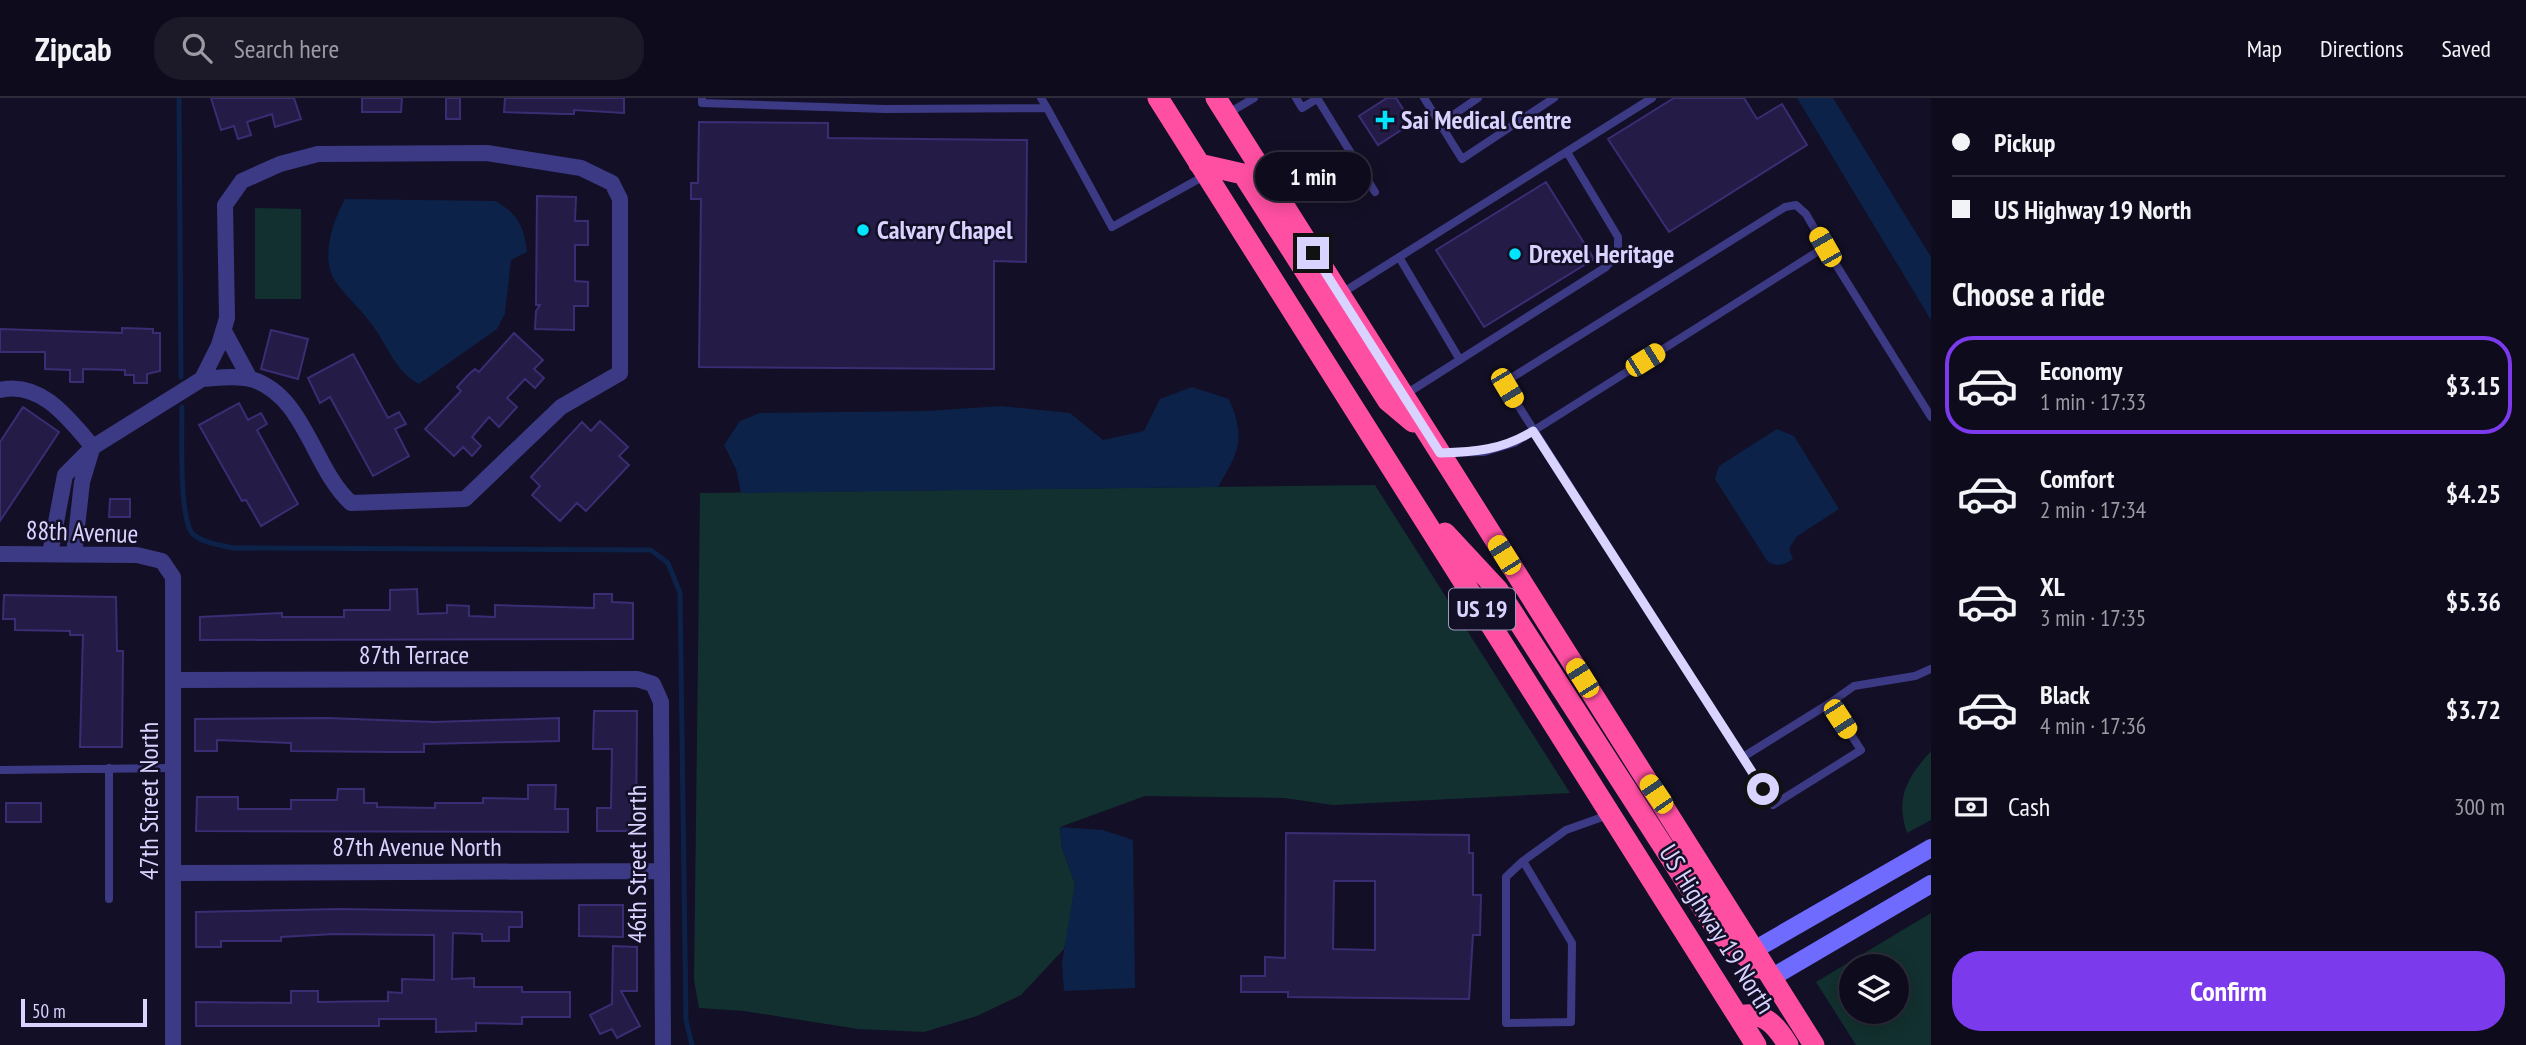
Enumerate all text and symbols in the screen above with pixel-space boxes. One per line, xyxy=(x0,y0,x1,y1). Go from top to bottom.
search box xyxy=(154,17,644,80)
text: Zipcab xyxy=(35,27,112,70)
icon: search xyxy=(178,29,216,67)
text: Search here xyxy=(234,32,339,65)
text: Map xyxy=(2247,33,2282,64)
text: Directions xyxy=(2320,33,2404,64)
text: Saved xyxy=(2442,33,2491,64)
place label: Sai Medical Centre xyxy=(1401,103,1572,136)
marker: Sai Medical Centre xyxy=(1375,110,1395,130)
text: Pickup xyxy=(1994,126,2055,159)
callout: 1 min xyxy=(1255,152,1371,200)
text: 1 min xyxy=(1290,162,1336,191)
text: US Highway 19 North xyxy=(1994,193,2192,226)
place label: Calvary Chapel xyxy=(877,213,1013,246)
marker: Calvary Chapel xyxy=(855,222,871,238)
car xyxy=(1806,224,1845,270)
route end xyxy=(1297,237,1329,269)
place label: Drexel Heritage xyxy=(1529,237,1674,270)
marker: Drexel Heritage xyxy=(1507,246,1523,262)
text: Choose a ride xyxy=(1952,273,2105,315)
car xyxy=(1622,340,1669,380)
icon: car xyxy=(1956,354,2019,417)
text: Economy xyxy=(2040,354,2122,387)
car xyxy=(1488,365,1527,411)
text: $3.15 xyxy=(2446,369,2501,402)
text: 1 min · 17:33 xyxy=(2040,387,2146,416)
icon: car xyxy=(1956,462,2019,525)
text: Comfort xyxy=(2040,462,2114,495)
text: $4.25 xyxy=(2446,477,2501,510)
text: 2 min · 17:34 xyxy=(2040,495,2146,524)
street label: 88th Avenue xyxy=(25,513,139,550)
car xyxy=(1484,532,1525,578)
icon: car xyxy=(1956,570,2019,633)
text: XL xyxy=(2040,570,2065,603)
text: $5.36 xyxy=(2446,585,2501,618)
road number: US 19 xyxy=(1449,588,1515,630)
text: 3 min · 17:35 xyxy=(2040,603,2146,632)
street label: 87th Terrace xyxy=(359,638,469,671)
car xyxy=(1562,655,1603,701)
icon: car xyxy=(1956,678,2019,741)
text: Black xyxy=(2040,678,2090,711)
text: $3.72 xyxy=(2446,693,2501,726)
car xyxy=(1820,696,1861,742)
text: 4 min · 17:36 xyxy=(2040,711,2146,740)
street label: 47th Street North xyxy=(132,722,165,880)
car xyxy=(1636,771,1677,817)
route start xyxy=(1747,773,1779,805)
street label: 46th Street North xyxy=(620,785,653,943)
icon: cash xyxy=(1952,788,1990,826)
text: Cash xyxy=(2008,790,2050,823)
text: 300 m xyxy=(2454,792,2505,821)
street label: 87th Avenue North xyxy=(332,830,502,863)
street label: US Highway 19 North xyxy=(1652,838,1783,1019)
button: Confirm xyxy=(1952,951,2505,1031)
map controls xyxy=(1839,954,1909,1024)
button: layers xyxy=(1839,954,1909,1024)
scale bar xyxy=(21,996,147,1028)
text: 50 m xyxy=(32,999,66,1023)

